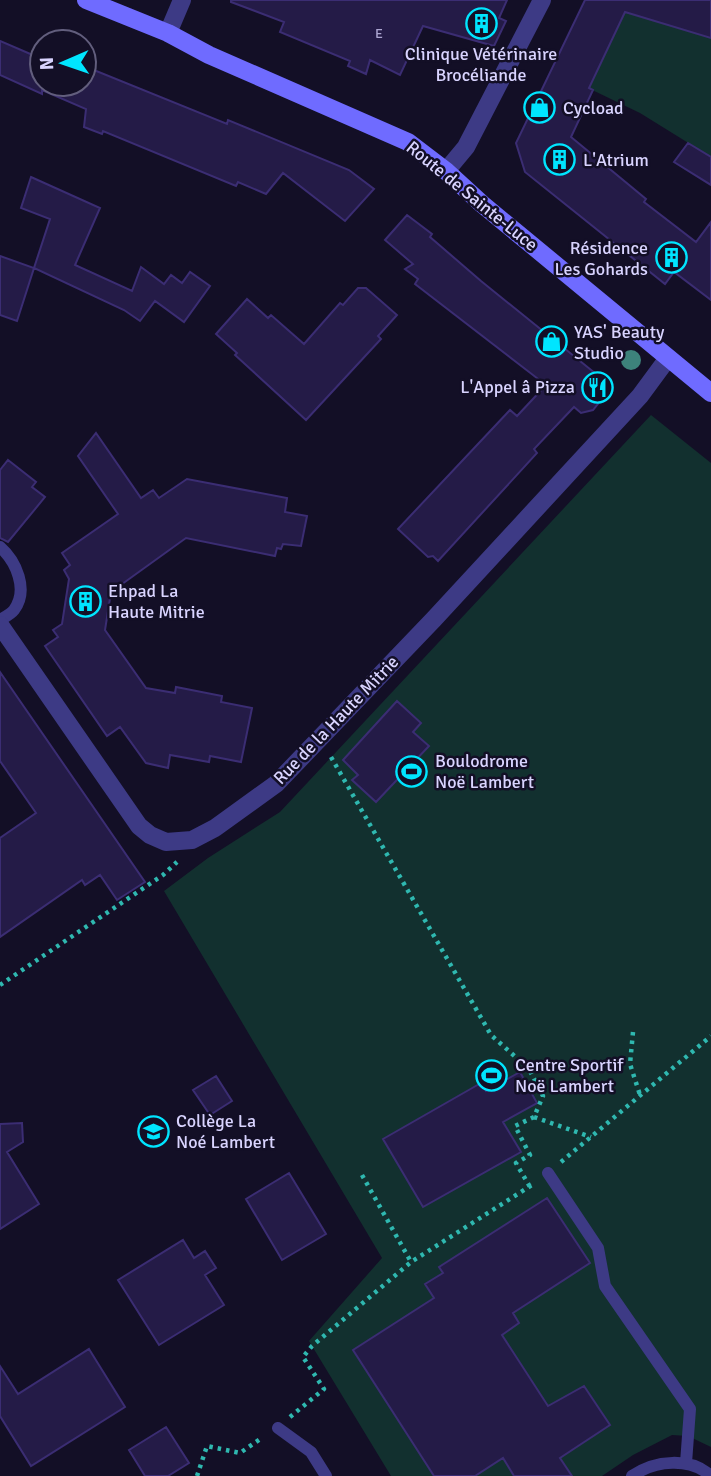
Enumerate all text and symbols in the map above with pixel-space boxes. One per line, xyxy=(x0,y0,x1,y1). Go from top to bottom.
building icon: Clinique Vétérinaire Brocéliande xyxy=(464,7,498,41)
house number: E xyxy=(375,25,383,42)
north arrow xyxy=(28,28,98,98)
place label: Clinique Vétérinaire Brocéliande xyxy=(405,43,557,86)
text: N xyxy=(35,57,59,71)
shop icon: Cycload xyxy=(523,91,557,125)
place label: Cycload xyxy=(563,97,624,119)
street label: Route de Sainte-Luce xyxy=(402,136,542,256)
building icon: L'Atrium xyxy=(543,143,577,177)
place label: L'Atrium xyxy=(583,149,649,171)
place label: Résidence Les Gohards xyxy=(554,237,648,280)
building icon: Résidence Les Gohards xyxy=(654,241,688,275)
place label: YAS' Beauty Studio xyxy=(574,321,665,364)
shop icon: YAS' Beauty Studio xyxy=(534,325,568,359)
restaurant icon: L'Appel â Pizza xyxy=(581,370,615,404)
place label: L'Appel â Pizza xyxy=(460,376,575,398)
place label: Ehpad La Haute Mitrie xyxy=(108,580,205,623)
building icon: Ehpad La Haute Mitrie xyxy=(68,584,102,618)
street label: Rue de la Haute Mitrie xyxy=(269,651,403,789)
place label: Boulodrome Noë Lambert xyxy=(435,750,534,793)
sports icon: Boulodrome Noë Lambert xyxy=(395,754,429,788)
place label: Centre Sportif Noë Lambert xyxy=(515,1054,624,1097)
sports icon: Centre Sportif Noë Lambert xyxy=(475,1058,509,1092)
place label: Collège La Noé Lambert xyxy=(176,1110,275,1153)
school or university icon: Collège La Noé Lambert xyxy=(136,1114,170,1148)

